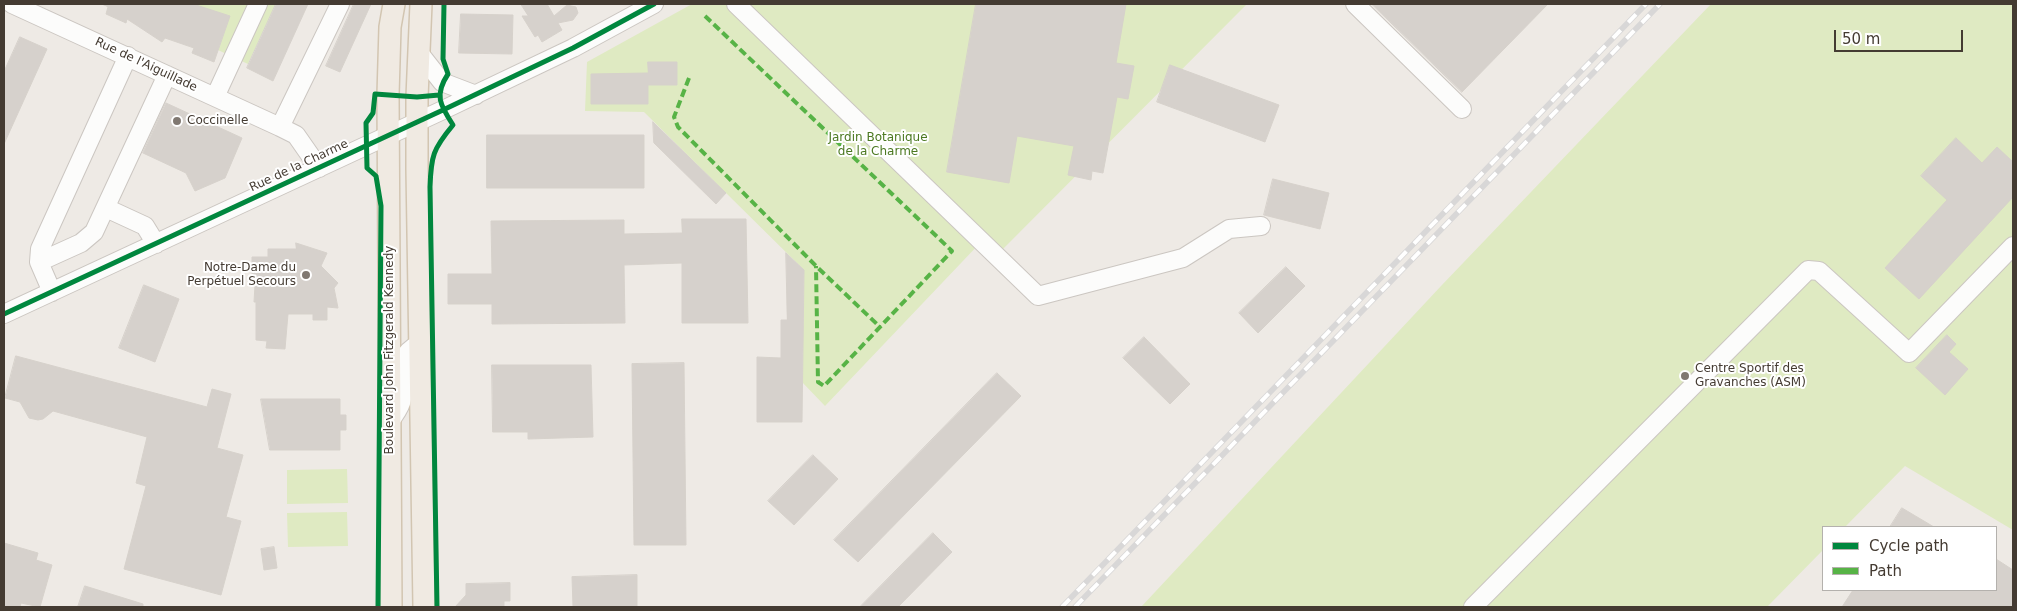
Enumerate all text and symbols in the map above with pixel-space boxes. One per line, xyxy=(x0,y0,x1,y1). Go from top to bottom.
scale bar xyxy=(1837,20,1966,52)
text: 50 m xyxy=(1842,30,1880,48)
street label: Rue de l'Aiguillade xyxy=(93,35,199,95)
place label: Coccinelle xyxy=(187,114,248,128)
marker: Coccinelle xyxy=(171,115,183,127)
park label: Jardin Botanique de la Charme xyxy=(828,131,928,159)
street label: Rue de la Charme xyxy=(247,137,351,195)
street label: Boulevard John Fitzgerald Kennedy xyxy=(383,246,397,454)
place label: Notre-Dame du Perpétuel Secours xyxy=(187,261,296,289)
marker: Notre-Dame du Perpétuel Secours xyxy=(300,269,312,281)
place label: Centre Sportif des Gravanches (ASM) xyxy=(1695,362,1806,390)
marker: Centre Sportif des Gravanches (ASM) xyxy=(1679,370,1691,382)
legend xyxy=(1822,526,1997,591)
text: Cycle path xyxy=(1869,537,1949,555)
text: Path xyxy=(1869,562,1902,580)

